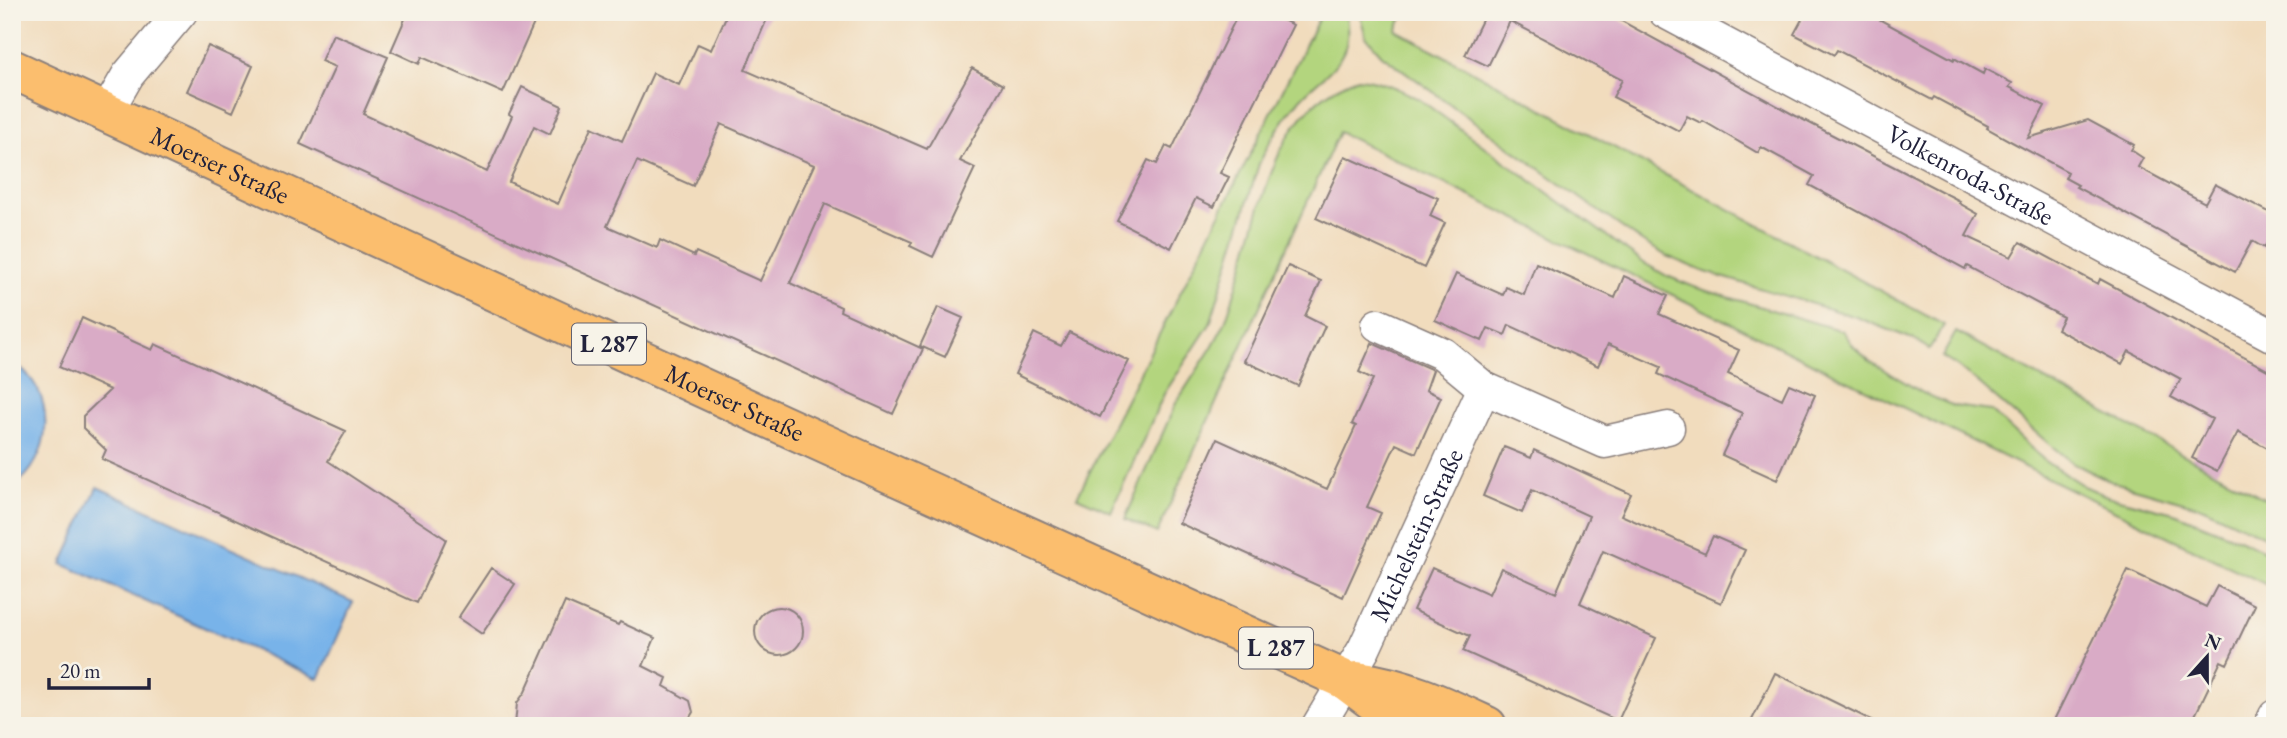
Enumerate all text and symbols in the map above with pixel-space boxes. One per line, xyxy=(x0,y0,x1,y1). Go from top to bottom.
street label: Volkenroda-Straße xyxy=(1881,116,2060,233)
street label: Moerser Straße xyxy=(145,118,295,212)
road number: L 287 xyxy=(572,324,646,365)
street label: Moerser Straße xyxy=(660,356,810,449)
street label: Michelstein-Straße xyxy=(1362,443,1471,627)
north arrow xyxy=(2172,622,2242,692)
text: N xyxy=(2201,627,2225,656)
road number: L 287 xyxy=(1239,628,1313,668)
scale bar xyxy=(49,647,149,691)
text: 20 m xyxy=(60,657,101,684)

